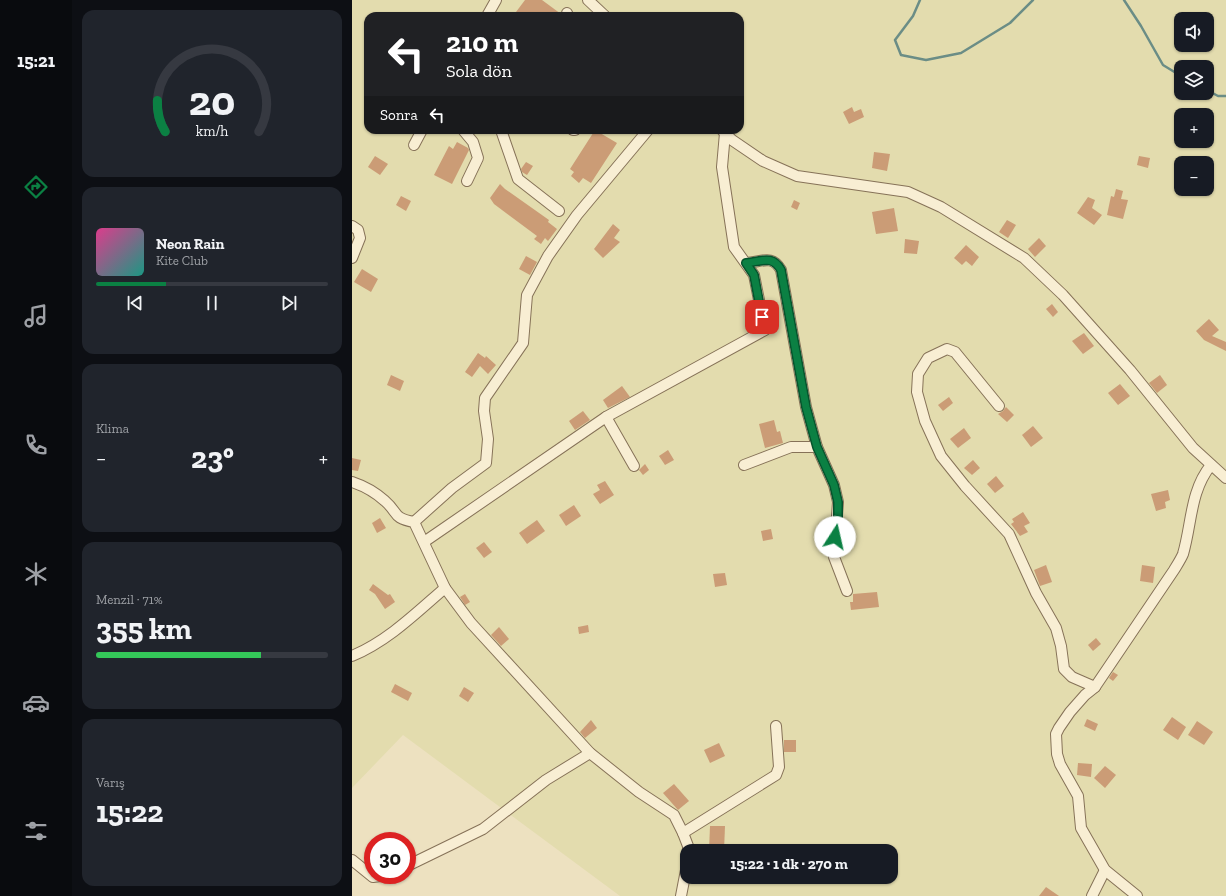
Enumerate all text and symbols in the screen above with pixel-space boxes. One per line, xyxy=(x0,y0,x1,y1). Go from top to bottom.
map controls xyxy=(1174,12,1214,196)
button: sound xyxy=(1174,12,1214,52)
text: 210 m xyxy=(446,26,518,59)
icon: left xyxy=(380,28,432,80)
text: 15:21 xyxy=(17,50,55,72)
text: Sola dön xyxy=(446,60,512,82)
button: layers xyxy=(1174,60,1214,100)
text: 20 xyxy=(189,75,235,125)
icon: left xyxy=(426,104,448,126)
text: Sonra xyxy=(380,106,418,124)
button: + xyxy=(1174,108,1214,148)
text: km/h xyxy=(196,122,228,139)
button: − xyxy=(1174,156,1214,196)
icon: directions xyxy=(22,173,50,201)
text: Neon Rain xyxy=(156,235,224,253)
text: Kite Club xyxy=(156,253,208,268)
icon: previous xyxy=(124,292,146,314)
icon: pause xyxy=(201,292,223,314)
icon: next xyxy=(278,292,300,314)
pin xyxy=(745,300,779,334)
icon: music xyxy=(22,302,50,330)
icon: arrive xyxy=(751,306,773,328)
text: Klima xyxy=(96,421,129,436)
icon: phone xyxy=(22,431,50,459)
text: 23° xyxy=(191,440,234,476)
text: − xyxy=(96,445,106,472)
text: + xyxy=(319,445,328,472)
position arrow xyxy=(814,516,856,558)
icon: climate xyxy=(22,560,50,588)
text: Menzil · 71% xyxy=(96,592,163,607)
text: 355 km xyxy=(96,611,192,647)
icon: car xyxy=(22,689,50,717)
text: Varış xyxy=(96,775,125,790)
text: 15:22 xyxy=(96,794,163,830)
icon: filters xyxy=(22,817,50,845)
speed limit sign: 30 xyxy=(364,832,416,884)
text: 15:22 · 1 dk · 270 m xyxy=(730,855,848,873)

